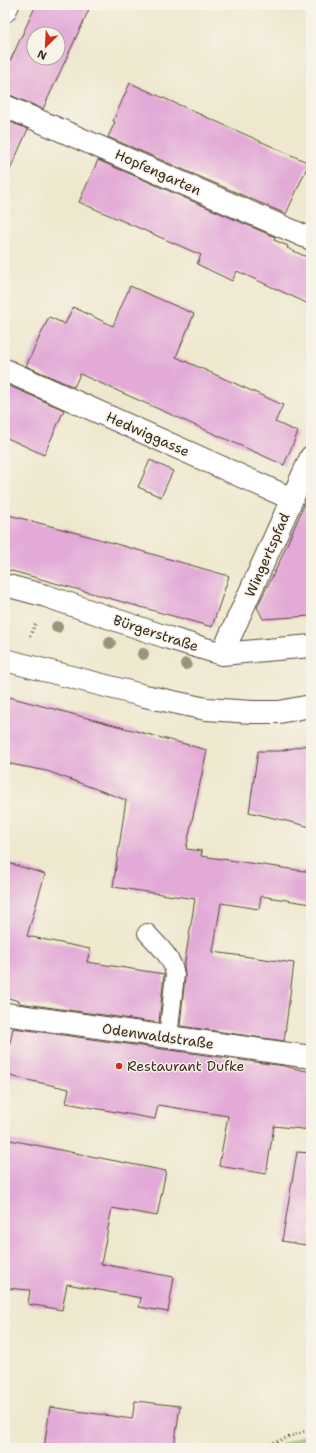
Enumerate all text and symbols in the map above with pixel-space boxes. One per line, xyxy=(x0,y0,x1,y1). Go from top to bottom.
north arrow xyxy=(26,26,66,66)
text: N xyxy=(35,46,49,63)
street label: Hopfengarten xyxy=(112,145,204,199)
street label: Hedwiggasse xyxy=(103,408,193,460)
street label: Wingertspfad xyxy=(240,510,294,600)
street label: Bürgerstraße xyxy=(111,611,201,655)
street label: Odenwaldstraße xyxy=(101,1019,215,1053)
place label: Restaurant Dufke xyxy=(127,1057,245,1075)
marker: Restaurant Dufke xyxy=(114,1061,124,1071)

